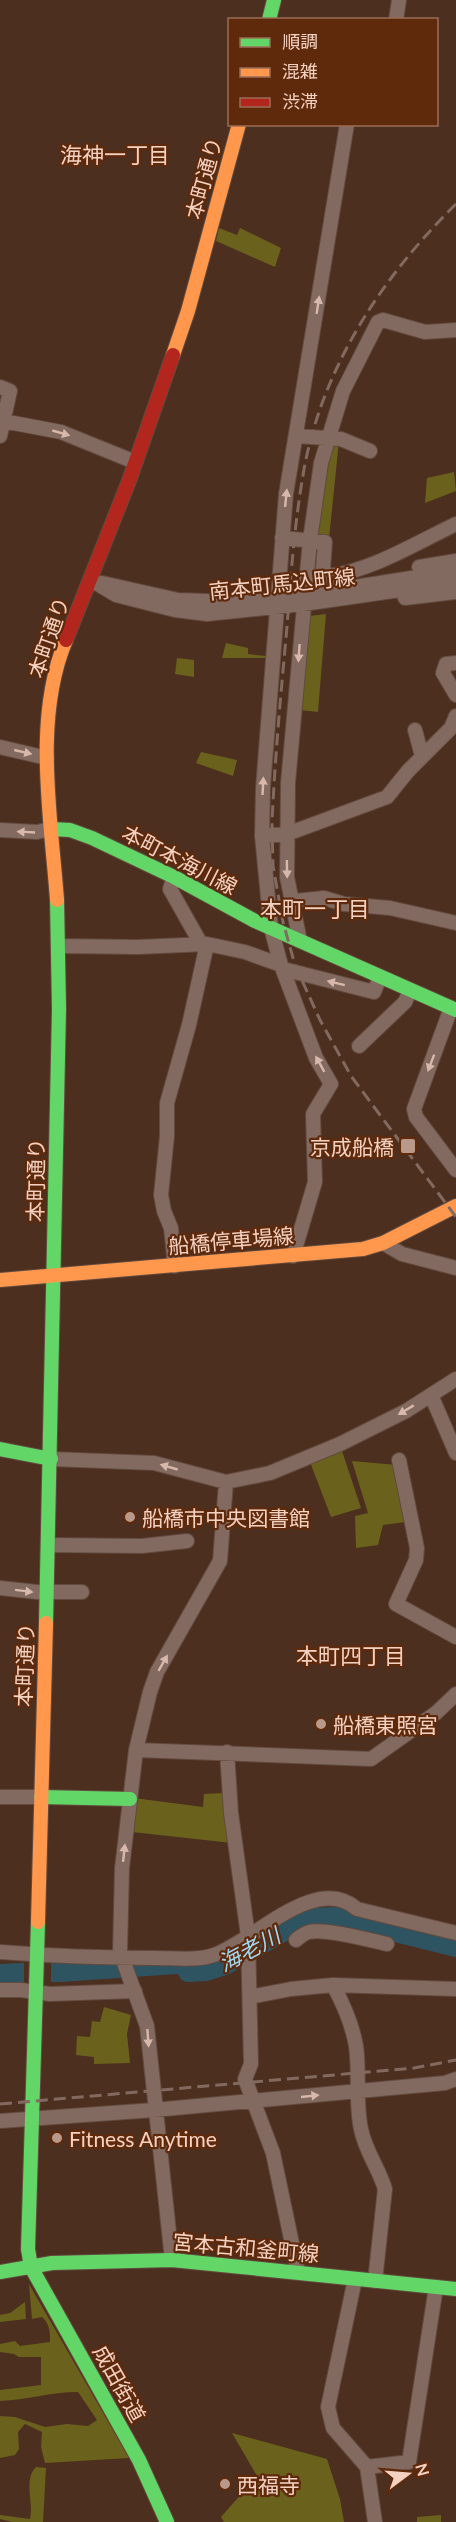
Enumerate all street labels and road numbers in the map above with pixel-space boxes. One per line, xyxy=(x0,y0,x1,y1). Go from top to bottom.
street label: 本町通り xyxy=(180,134,226,222)
street label: 南本町馬込町線 xyxy=(208,563,356,603)
street label: 本町通り xyxy=(23,593,73,681)
street label: 本町本海川線 xyxy=(118,819,242,899)
street label: 本町通り xyxy=(22,1138,48,1222)
street label: 船橋停車場線 xyxy=(167,1222,295,1258)
street label: 本町通り xyxy=(10,1623,38,1707)
street label: 宮本古和釜町線 xyxy=(172,2228,320,2266)
street label: 成田街道 xyxy=(89,2340,151,2426)

